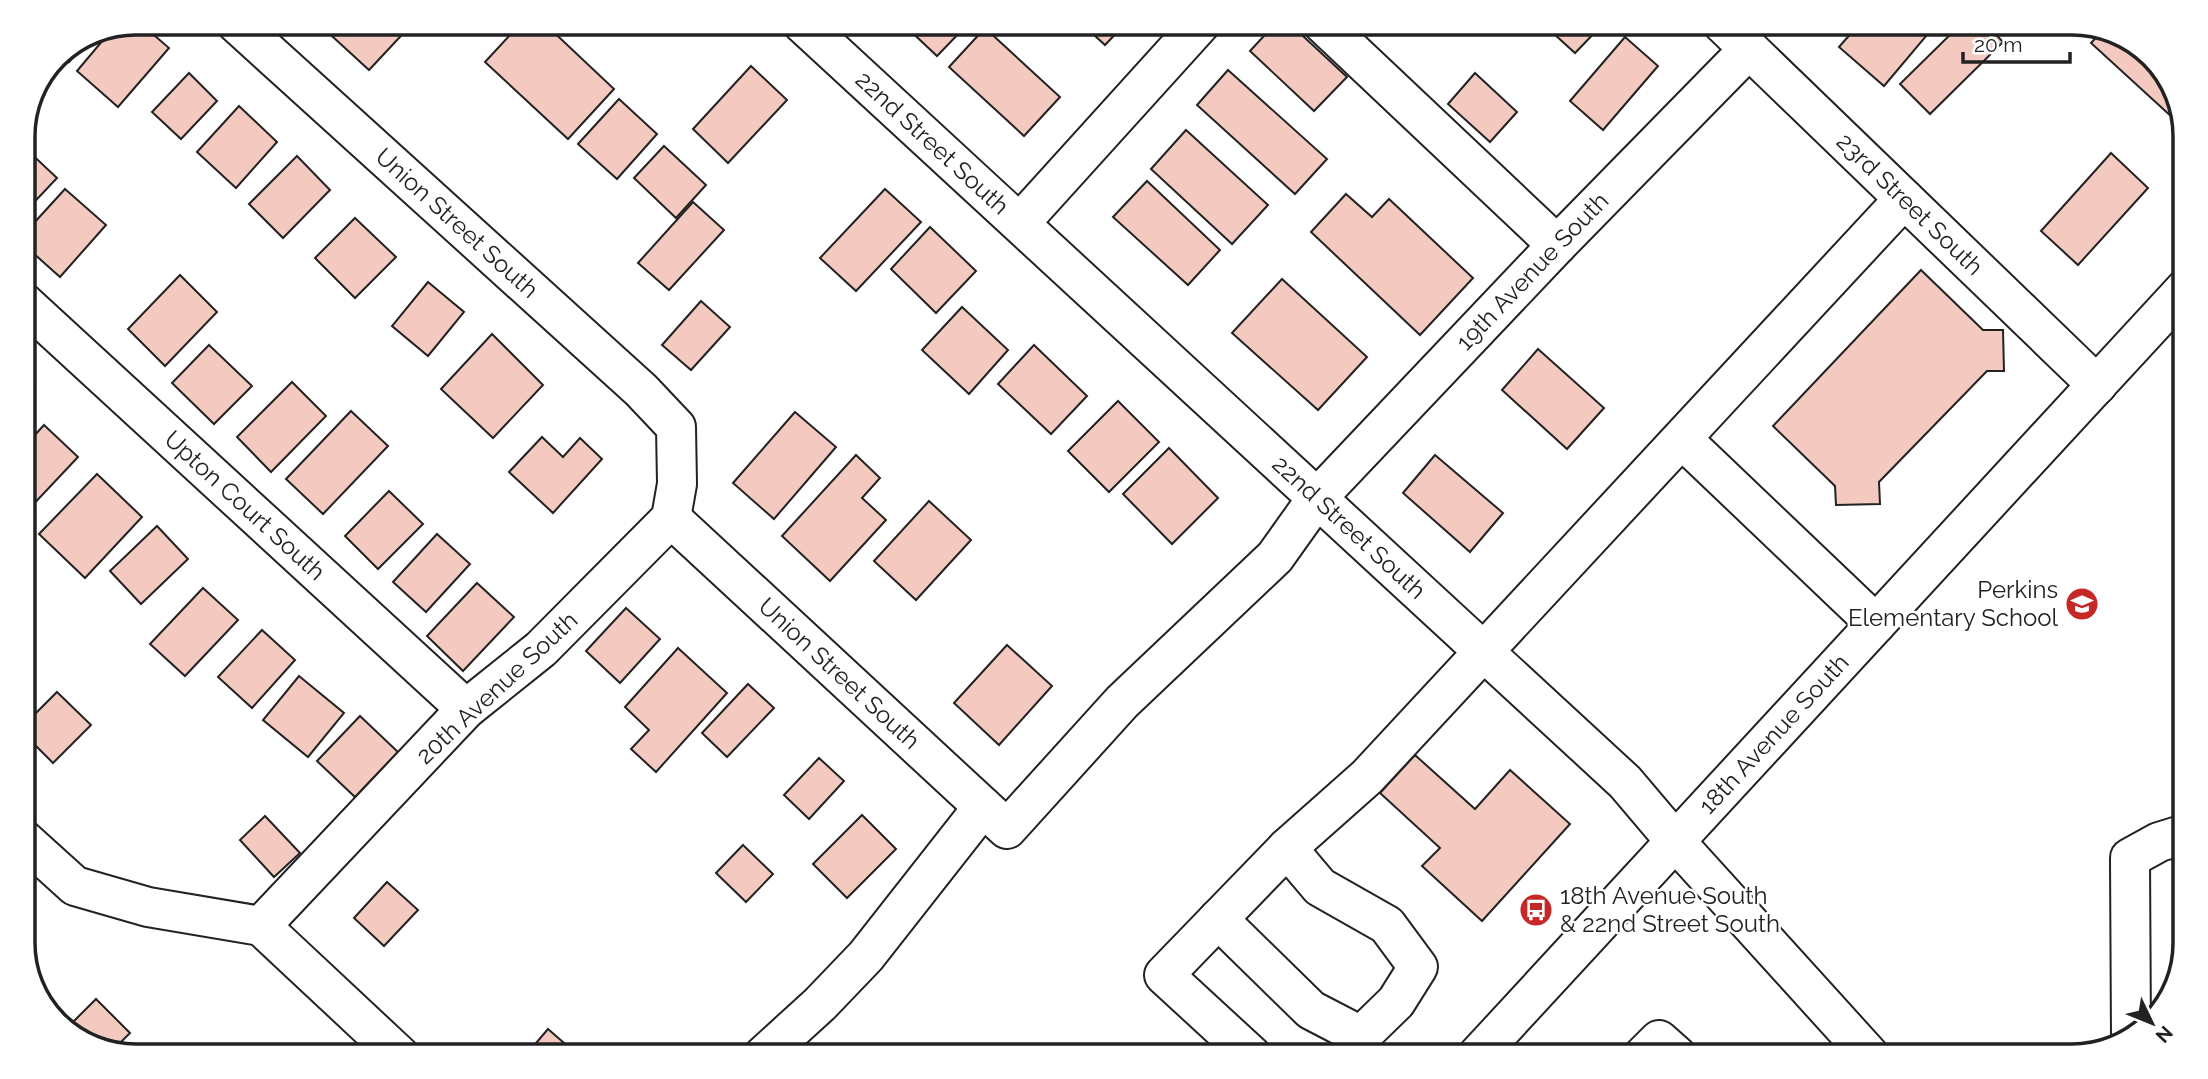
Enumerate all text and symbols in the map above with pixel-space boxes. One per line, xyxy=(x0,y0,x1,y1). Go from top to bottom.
scale bar xyxy=(1963,21,2070,65)
text: 20 m xyxy=(1974,32,2022,57)
street label: 22nd Street South xyxy=(850,65,1015,220)
street label: 23rd Street South xyxy=(1831,127,1989,281)
street label: Union Street South xyxy=(370,142,545,304)
street label: 19th Avenue South xyxy=(1450,186,1614,356)
street label: Upton Court South xyxy=(159,424,331,586)
street label: 22nd Street South xyxy=(1267,449,1432,605)
place label: Perkins Elementary School xyxy=(1848,575,2058,632)
school or university icon: Perkins Elementary School xyxy=(2063,585,2101,623)
street label: Union Street South xyxy=(753,591,926,755)
street label: 20th Avenue South xyxy=(410,605,583,770)
street label: 18th Avenue South xyxy=(1693,648,1855,820)
place label: 18th Avenue South & 22nd Street South xyxy=(1560,881,1780,938)
bus stop icon: 18th Avenue South & 22nd Street South xyxy=(1517,891,1555,929)
north arrow xyxy=(2117,988,2187,1058)
text: N xyxy=(2151,1022,2177,1047)

